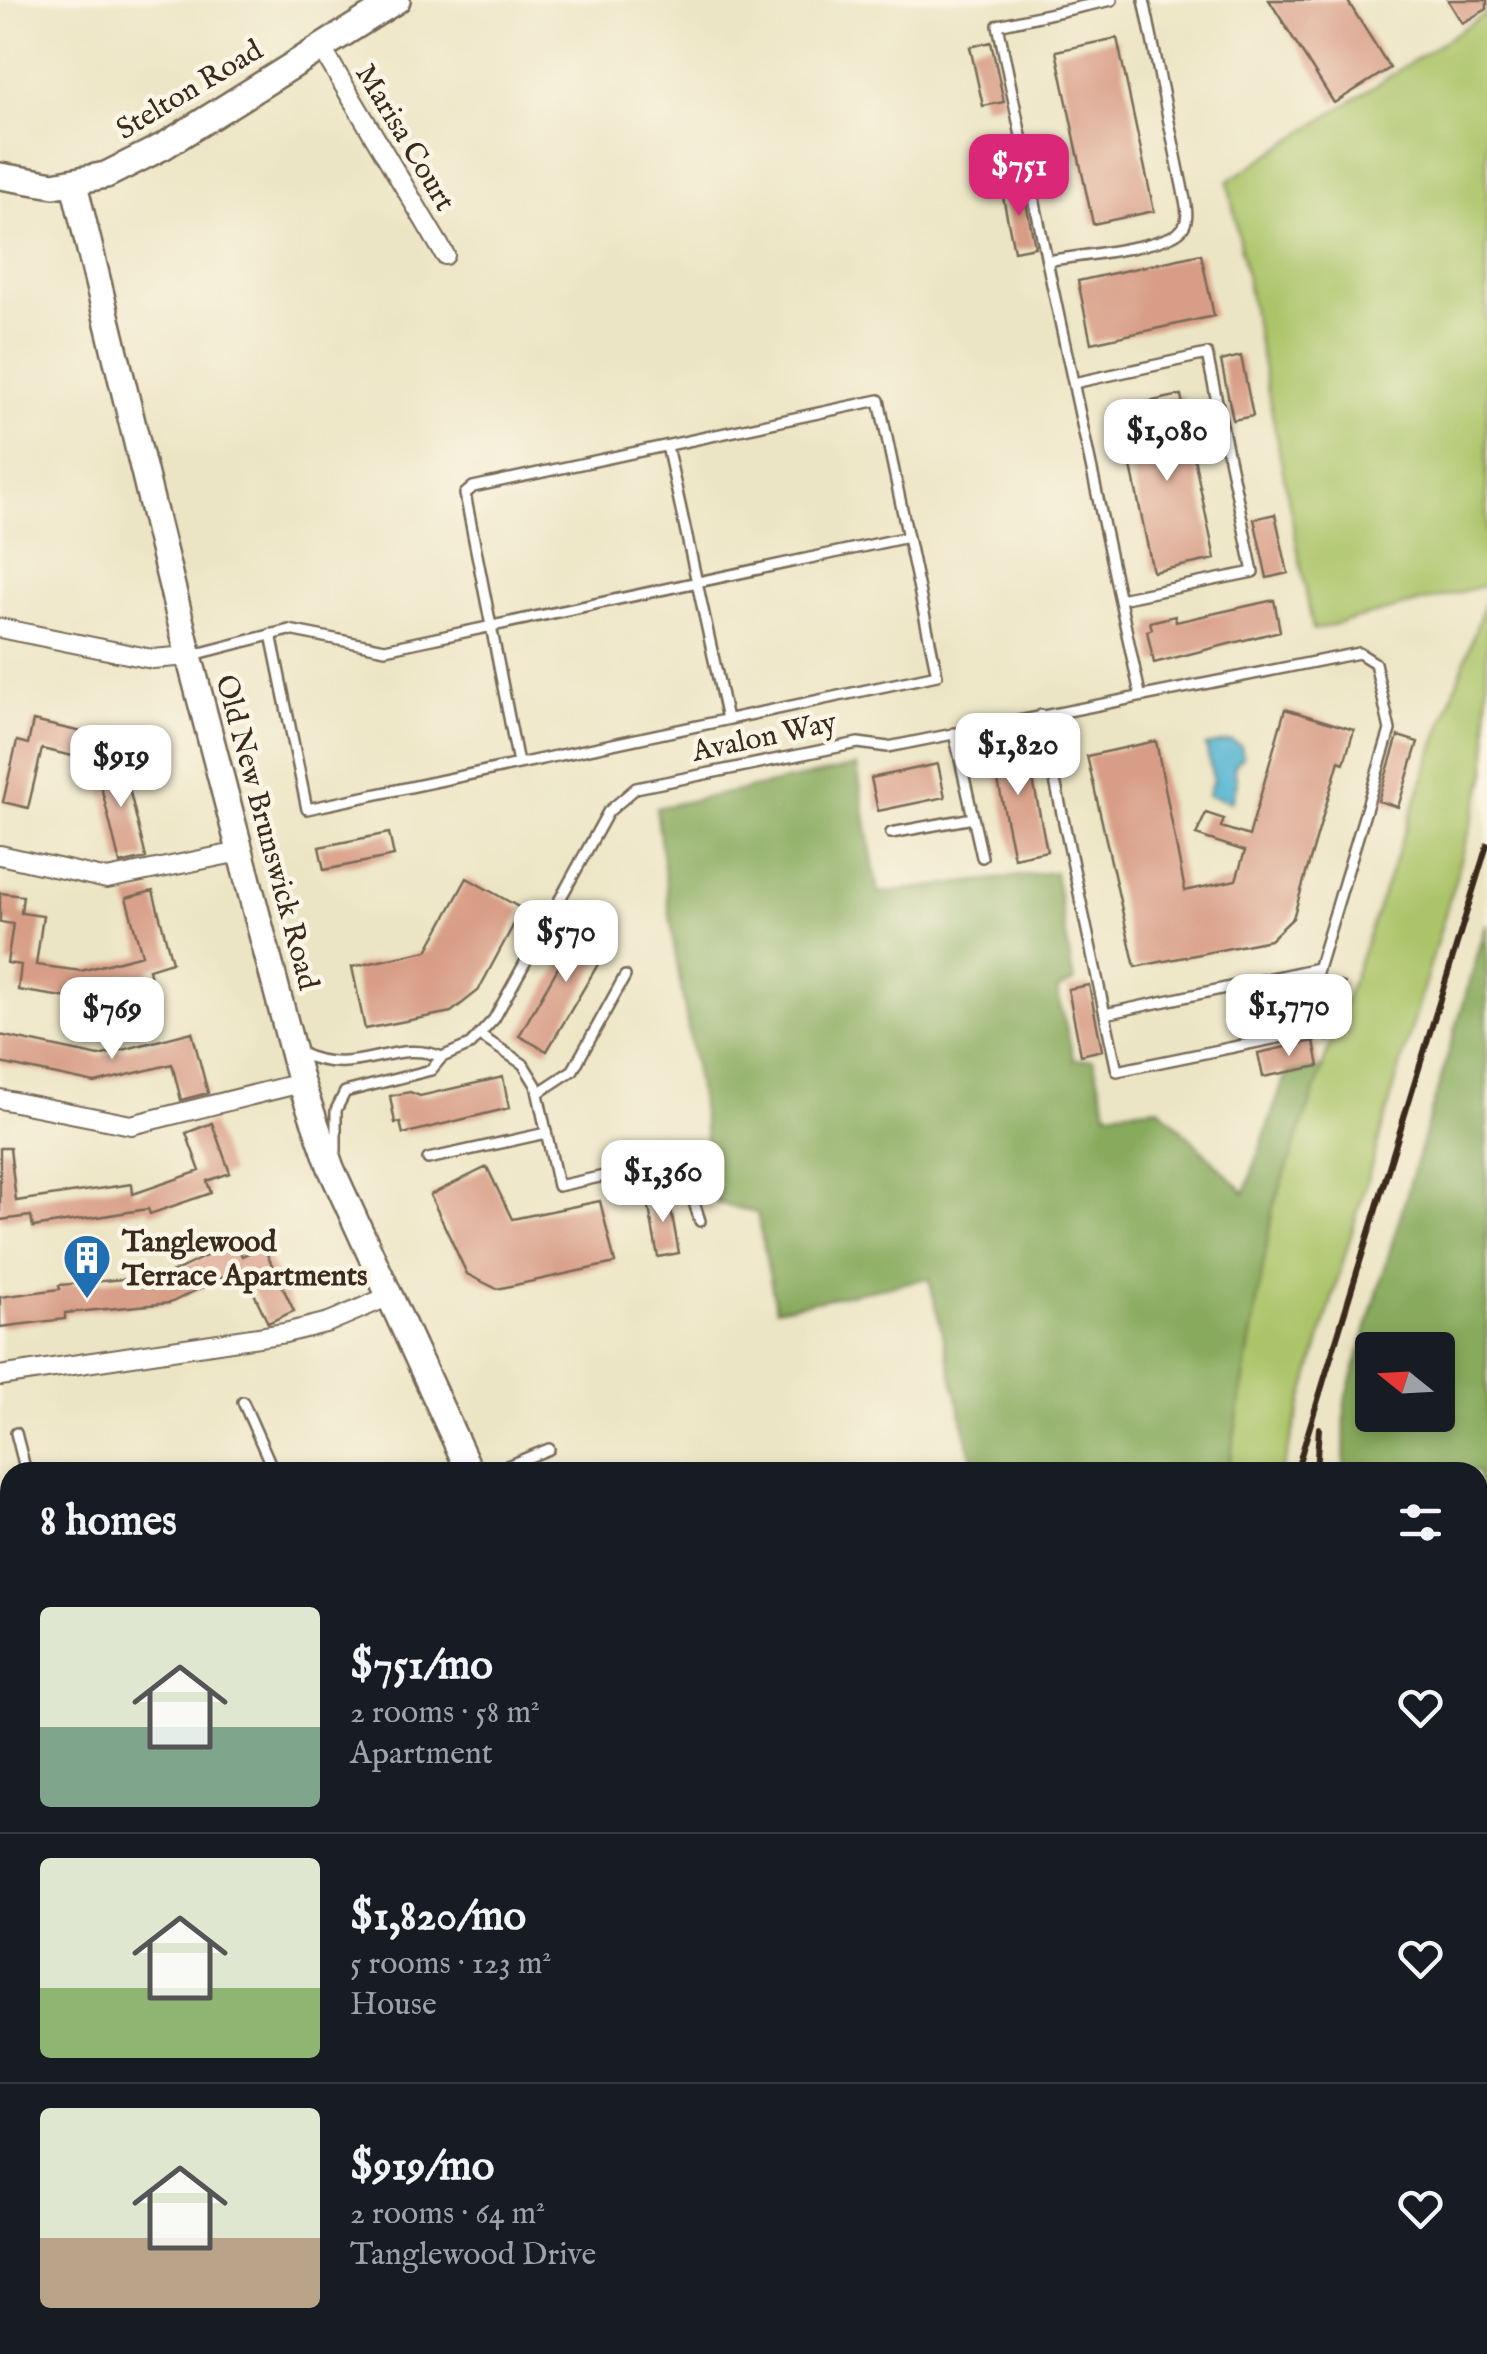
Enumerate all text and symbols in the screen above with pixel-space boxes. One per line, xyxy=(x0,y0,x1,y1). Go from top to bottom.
street label: Stelton Road xyxy=(110,32,271,149)
street label: Marisa Court xyxy=(346,58,463,218)
pin: $751 xyxy=(960,134,1078,219)
text: $751 xyxy=(991,146,1047,187)
pin: $1,080 xyxy=(1086,399,1248,484)
text: $1,080 xyxy=(1126,411,1208,452)
street label: Old New Brunswick Road xyxy=(206,671,327,995)
street label: Avalon Way xyxy=(688,704,840,772)
pin: $1,820 xyxy=(937,713,1099,798)
pin: $919 xyxy=(62,725,180,810)
text: $1,820 xyxy=(977,725,1059,766)
text: $919 xyxy=(92,737,150,778)
pin: $570 xyxy=(507,900,625,985)
text: $570 xyxy=(536,912,596,953)
pin: $1,770 xyxy=(1208,974,1370,1059)
pin: $769 xyxy=(53,977,171,1062)
text: $1,770 xyxy=(1248,986,1330,1027)
text: $769 xyxy=(82,989,142,1030)
pin: $1,360 xyxy=(582,1140,744,1225)
text: $1,360 xyxy=(623,1152,703,1193)
place label: Tanglewood Terrace Apartments xyxy=(121,1224,368,1296)
building icon: Tanglewood Terrace Apartments xyxy=(61,1232,113,1300)
north arrow xyxy=(1355,1332,1455,1432)
map controls xyxy=(1355,1332,1455,1432)
icon: filters xyxy=(1393,1495,1448,1550)
text: 8 homes xyxy=(40,1496,177,1549)
text: $751/mo xyxy=(350,1640,493,1693)
icon: home xyxy=(120,1647,240,1767)
icon: heart xyxy=(1393,1680,1448,1735)
text: 2 rooms · 58 m² xyxy=(350,1693,540,1734)
text: Apartment xyxy=(350,1734,493,1775)
text: $1,820/mo xyxy=(350,1891,526,1944)
icon: home xyxy=(120,1898,240,2018)
icon: heart xyxy=(1393,1931,1448,1986)
text: 5 rooms · 123 m² xyxy=(350,1944,551,1985)
text: House xyxy=(350,1985,437,2026)
text: $919/mo xyxy=(350,2141,494,2194)
icon: home xyxy=(120,2148,240,2268)
icon: heart xyxy=(1393,2181,1448,2236)
text: 2 rooms · 64 m² xyxy=(350,2194,545,2235)
text: Tanglewood Drive xyxy=(350,2235,596,2276)

